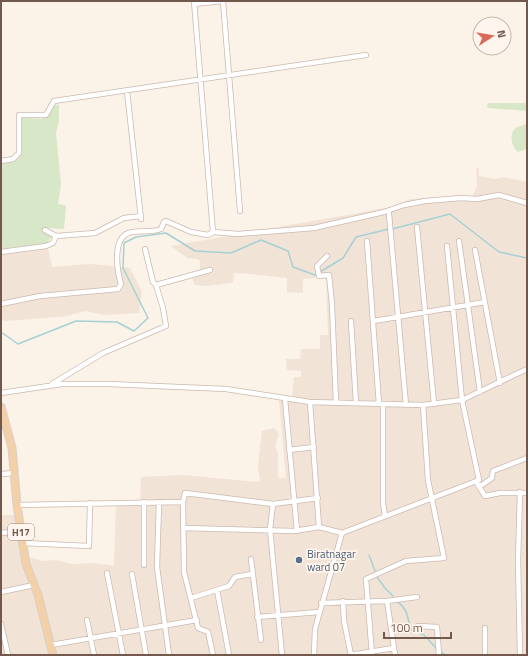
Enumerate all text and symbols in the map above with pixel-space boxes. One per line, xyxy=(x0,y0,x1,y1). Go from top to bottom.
north arrow xyxy=(472,16,512,56)
text: N xyxy=(493,29,510,39)
road number: H17 xyxy=(8,524,34,540)
place label: Biratnagar ward 07 xyxy=(307,546,356,575)
marker: Biratnagar ward 07 xyxy=(294,555,304,565)
scale bar xyxy=(384,614,451,640)
text: 100 m xyxy=(390,618,423,637)

